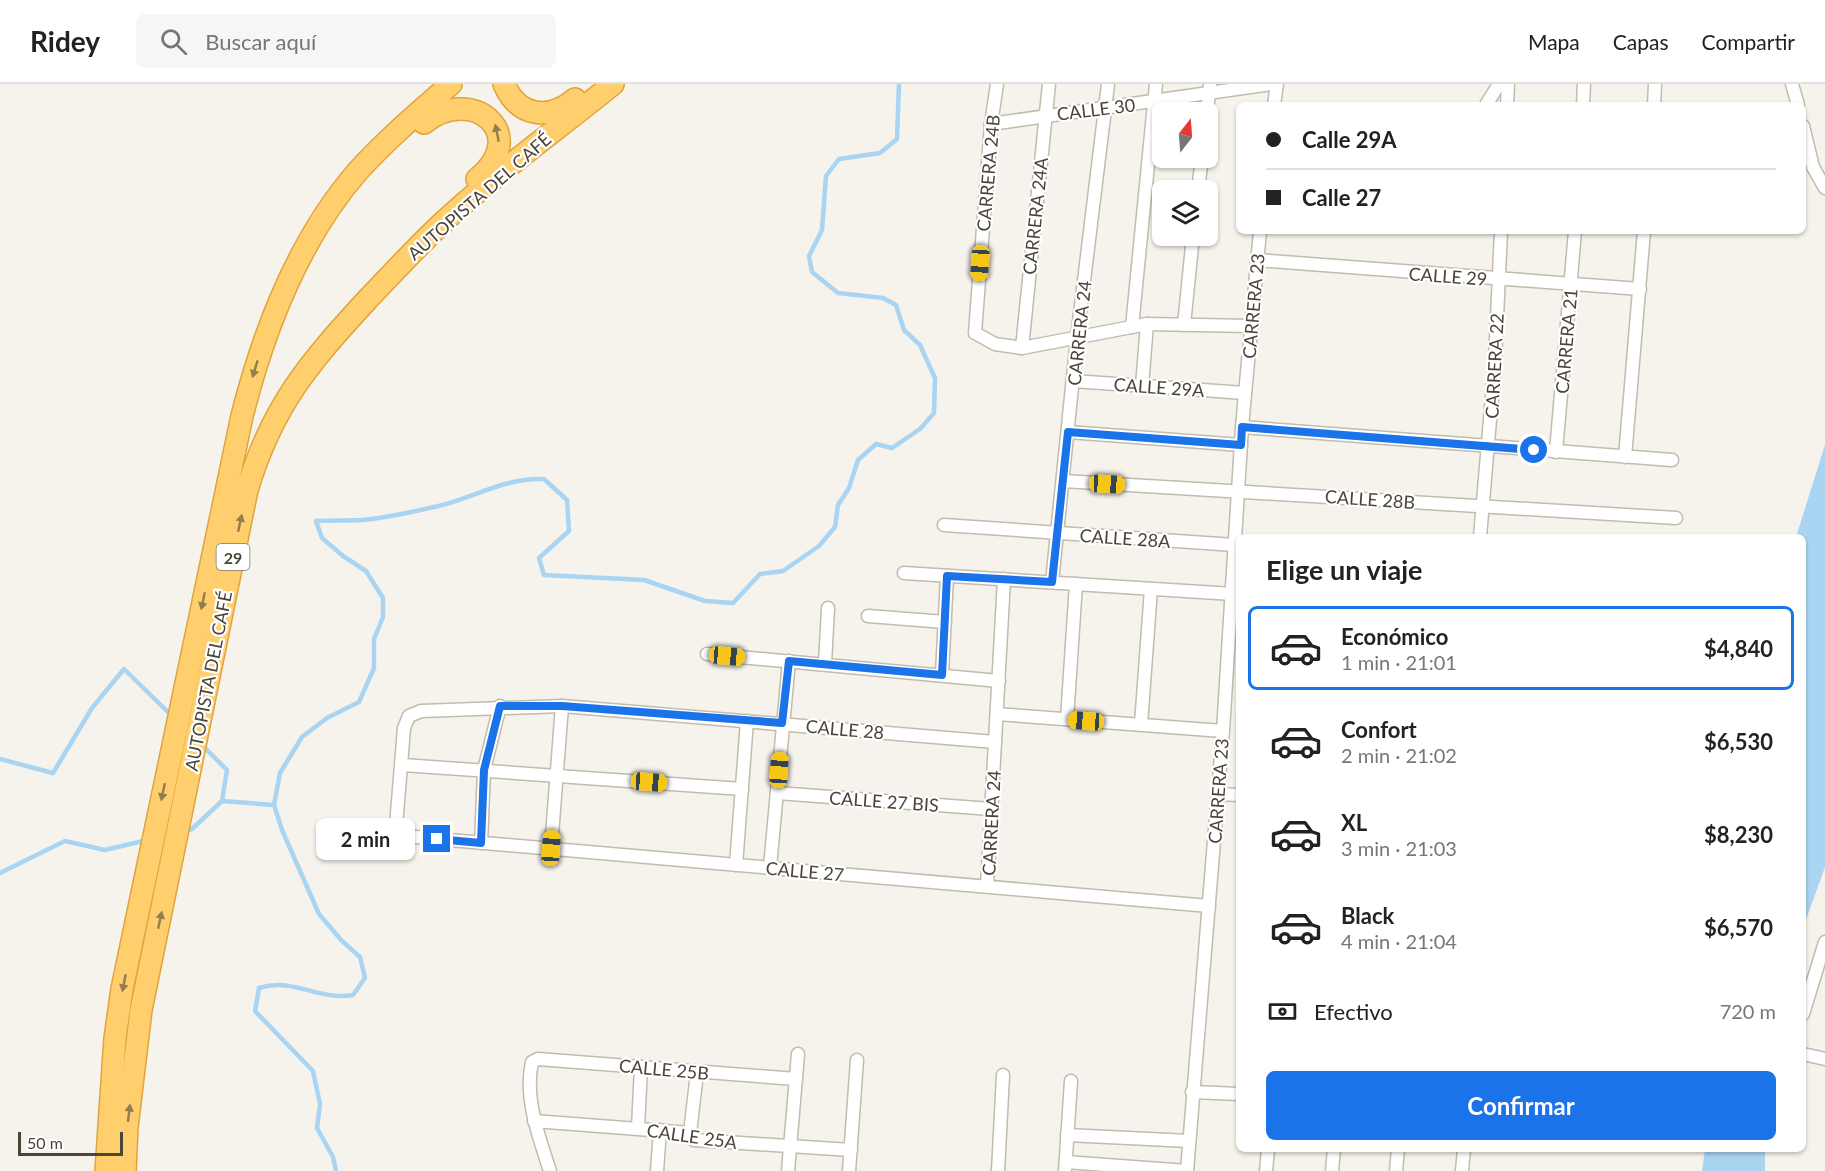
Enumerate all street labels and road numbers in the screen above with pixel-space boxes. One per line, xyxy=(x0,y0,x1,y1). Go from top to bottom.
street label: CALLE 30 xyxy=(1056,93,1136,125)
street label: CARRERA 24B xyxy=(972,114,1004,232)
street label: AUTOPISTA DEL CAFÉ xyxy=(403,128,555,264)
street label: CARRERA 24A xyxy=(1018,156,1052,276)
street label: CARRERA 23 xyxy=(1237,252,1269,360)
street label: CALLE 29 xyxy=(1408,262,1488,290)
street label: CARRERA 24 xyxy=(1063,279,1095,387)
street label: CARRERA 21 xyxy=(1550,287,1582,395)
street label: CARRERA 22 xyxy=(1480,313,1508,419)
street label: CALLE 29A xyxy=(1113,373,1206,401)
street label: CALLE 28B xyxy=(1324,485,1416,513)
street label: CALLE 28A xyxy=(1079,524,1172,552)
road number: 29 xyxy=(216,544,250,570)
street label: AUTOPISTA DEL CAFÉ xyxy=(180,589,236,773)
street label: CALLE 28 xyxy=(805,715,885,743)
street label: CARRERA 23 xyxy=(1203,738,1233,844)
street label: CARRERA 24 xyxy=(977,770,1005,876)
street label: CALLE 27 BIS xyxy=(829,786,939,816)
street label: CALLE 27 xyxy=(765,857,845,885)
street label: CALLE 25B xyxy=(618,1054,710,1084)
street label: CALLE 25A xyxy=(646,1119,739,1153)

